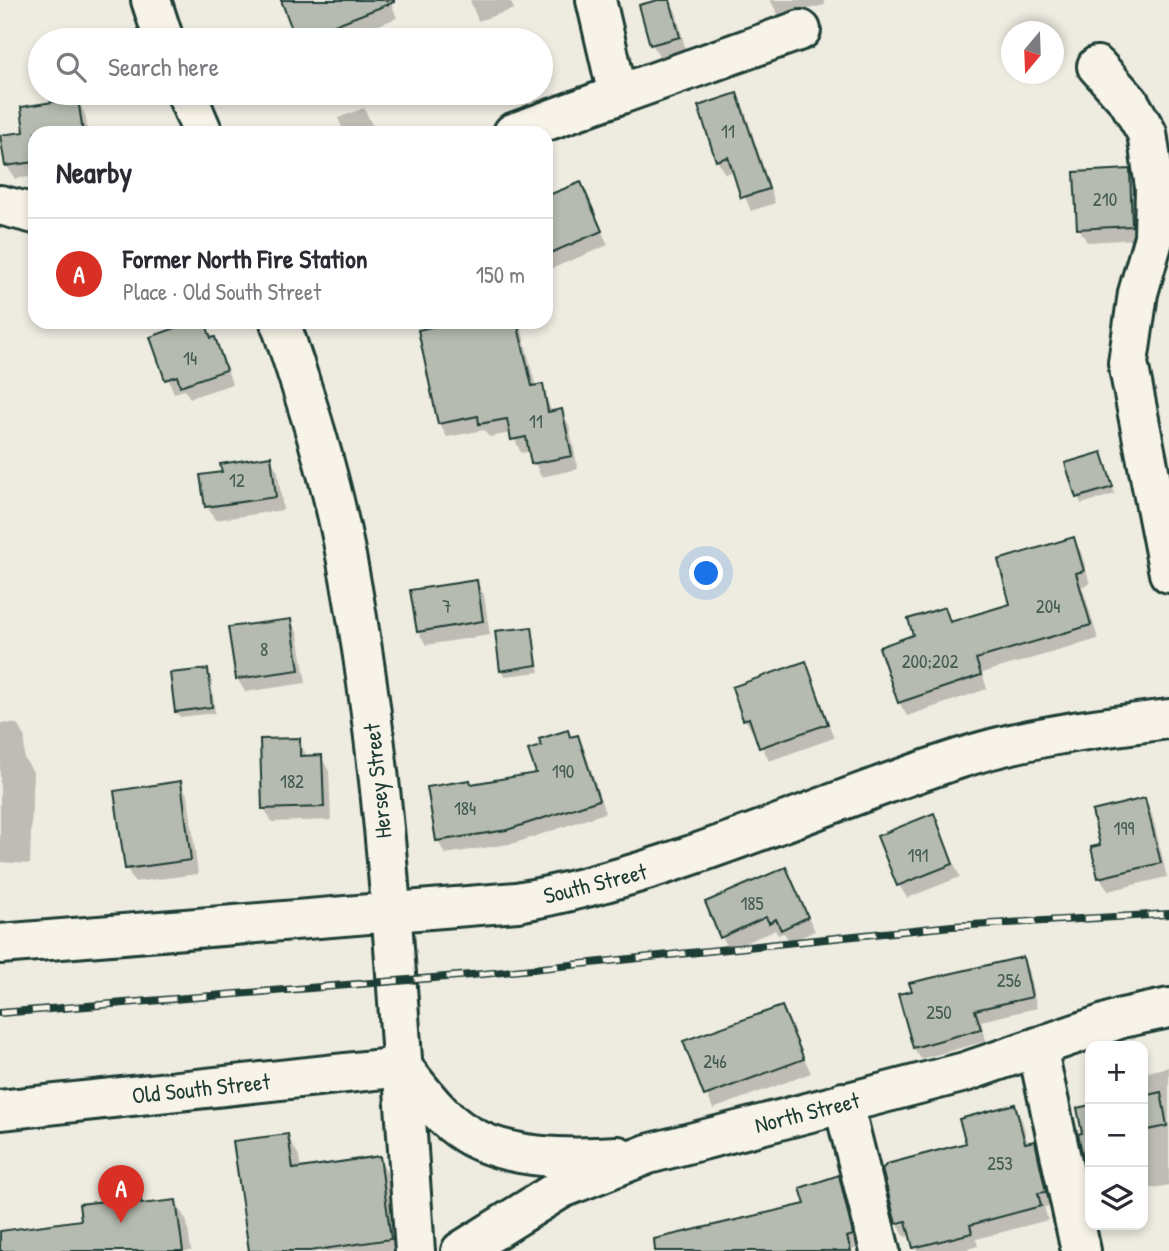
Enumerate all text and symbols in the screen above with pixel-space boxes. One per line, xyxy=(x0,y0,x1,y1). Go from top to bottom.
north arrow xyxy=(1001,21,1064,84)
search box xyxy=(28,28,553,105)
icon: search xyxy=(52,48,90,86)
text: Search here xyxy=(108,49,219,84)
house number: 11 xyxy=(721,118,735,144)
text: Nearby xyxy=(56,152,132,192)
house number: 210 xyxy=(1093,186,1117,212)
text: Former North Fire Station xyxy=(123,241,367,276)
text: A xyxy=(73,259,85,290)
text: 150 m xyxy=(476,259,525,290)
text: Place · Old South Street xyxy=(123,276,321,307)
house number: 14 xyxy=(183,345,197,371)
house number: 11 xyxy=(529,408,543,434)
house number: 12 xyxy=(229,467,245,493)
your location xyxy=(689,556,723,590)
house number: 7 xyxy=(442,593,452,619)
house number: 204 xyxy=(1036,593,1060,619)
house number: 8 xyxy=(260,636,268,662)
house number: 200;202 xyxy=(902,648,958,674)
street label: Hersey Street xyxy=(355,721,398,840)
house number: 190 xyxy=(552,758,574,784)
house number: 182 xyxy=(280,768,304,794)
house number: 184 xyxy=(454,795,476,821)
house number: 199 xyxy=(1114,815,1134,841)
house number: 191 xyxy=(908,842,928,868)
street label: South Street xyxy=(540,855,651,911)
house number: 185 xyxy=(740,890,764,916)
house number: 256 xyxy=(997,967,1021,993)
house number: 250 xyxy=(926,999,952,1025)
map controls xyxy=(1085,1041,1148,1230)
button: + xyxy=(1085,1041,1148,1104)
house number: 246 xyxy=(703,1048,727,1074)
street label: Old South Street xyxy=(130,1065,273,1111)
street label: North Street xyxy=(751,1084,864,1140)
button: − xyxy=(1085,1104,1148,1167)
house number: 253 xyxy=(987,1150,1013,1176)
pin: A xyxy=(98,1165,144,1223)
button: layers xyxy=(1085,1167,1148,1230)

